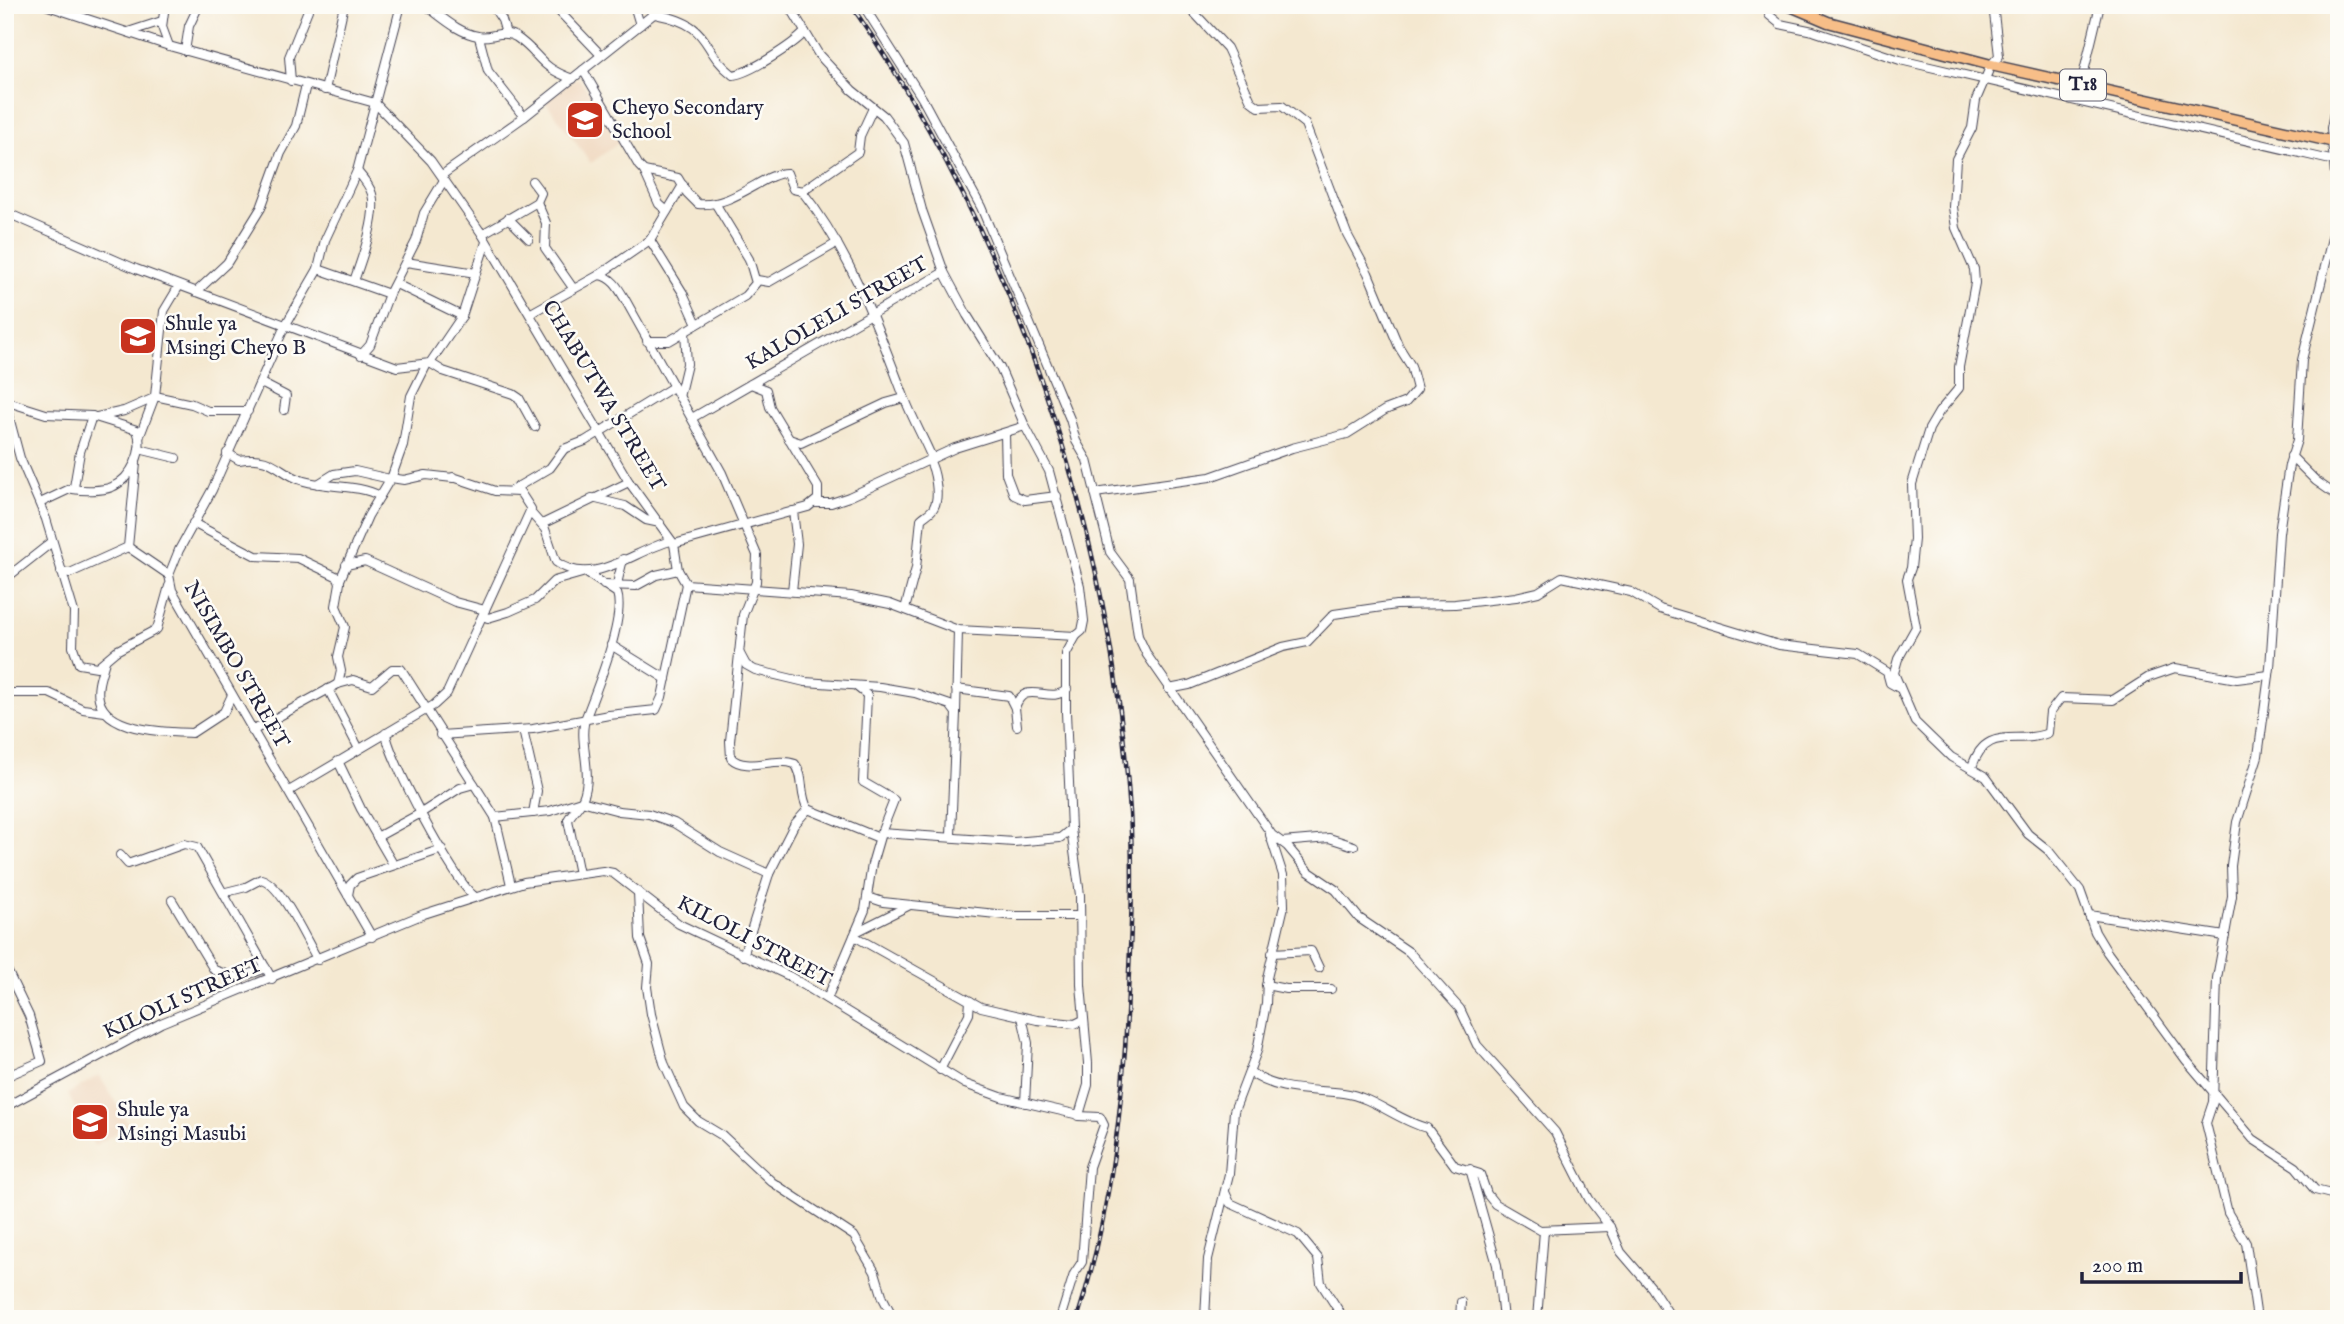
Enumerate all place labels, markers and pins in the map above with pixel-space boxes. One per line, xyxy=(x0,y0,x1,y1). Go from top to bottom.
place label: Cheyo Secondary School xyxy=(612,95,764,146)
school or university icon: Cheyo Secondary School xyxy=(564,99,606,141)
place label: Shule ya Msingi Cheyo B xyxy=(165,311,306,362)
school or university icon: Shule ya Msingi Cheyo B xyxy=(117,315,159,357)
place label: Shule ya Msingi Masubi xyxy=(117,1097,246,1148)
school or university icon: Shule ya Msingi Masubi xyxy=(69,1101,111,1143)

